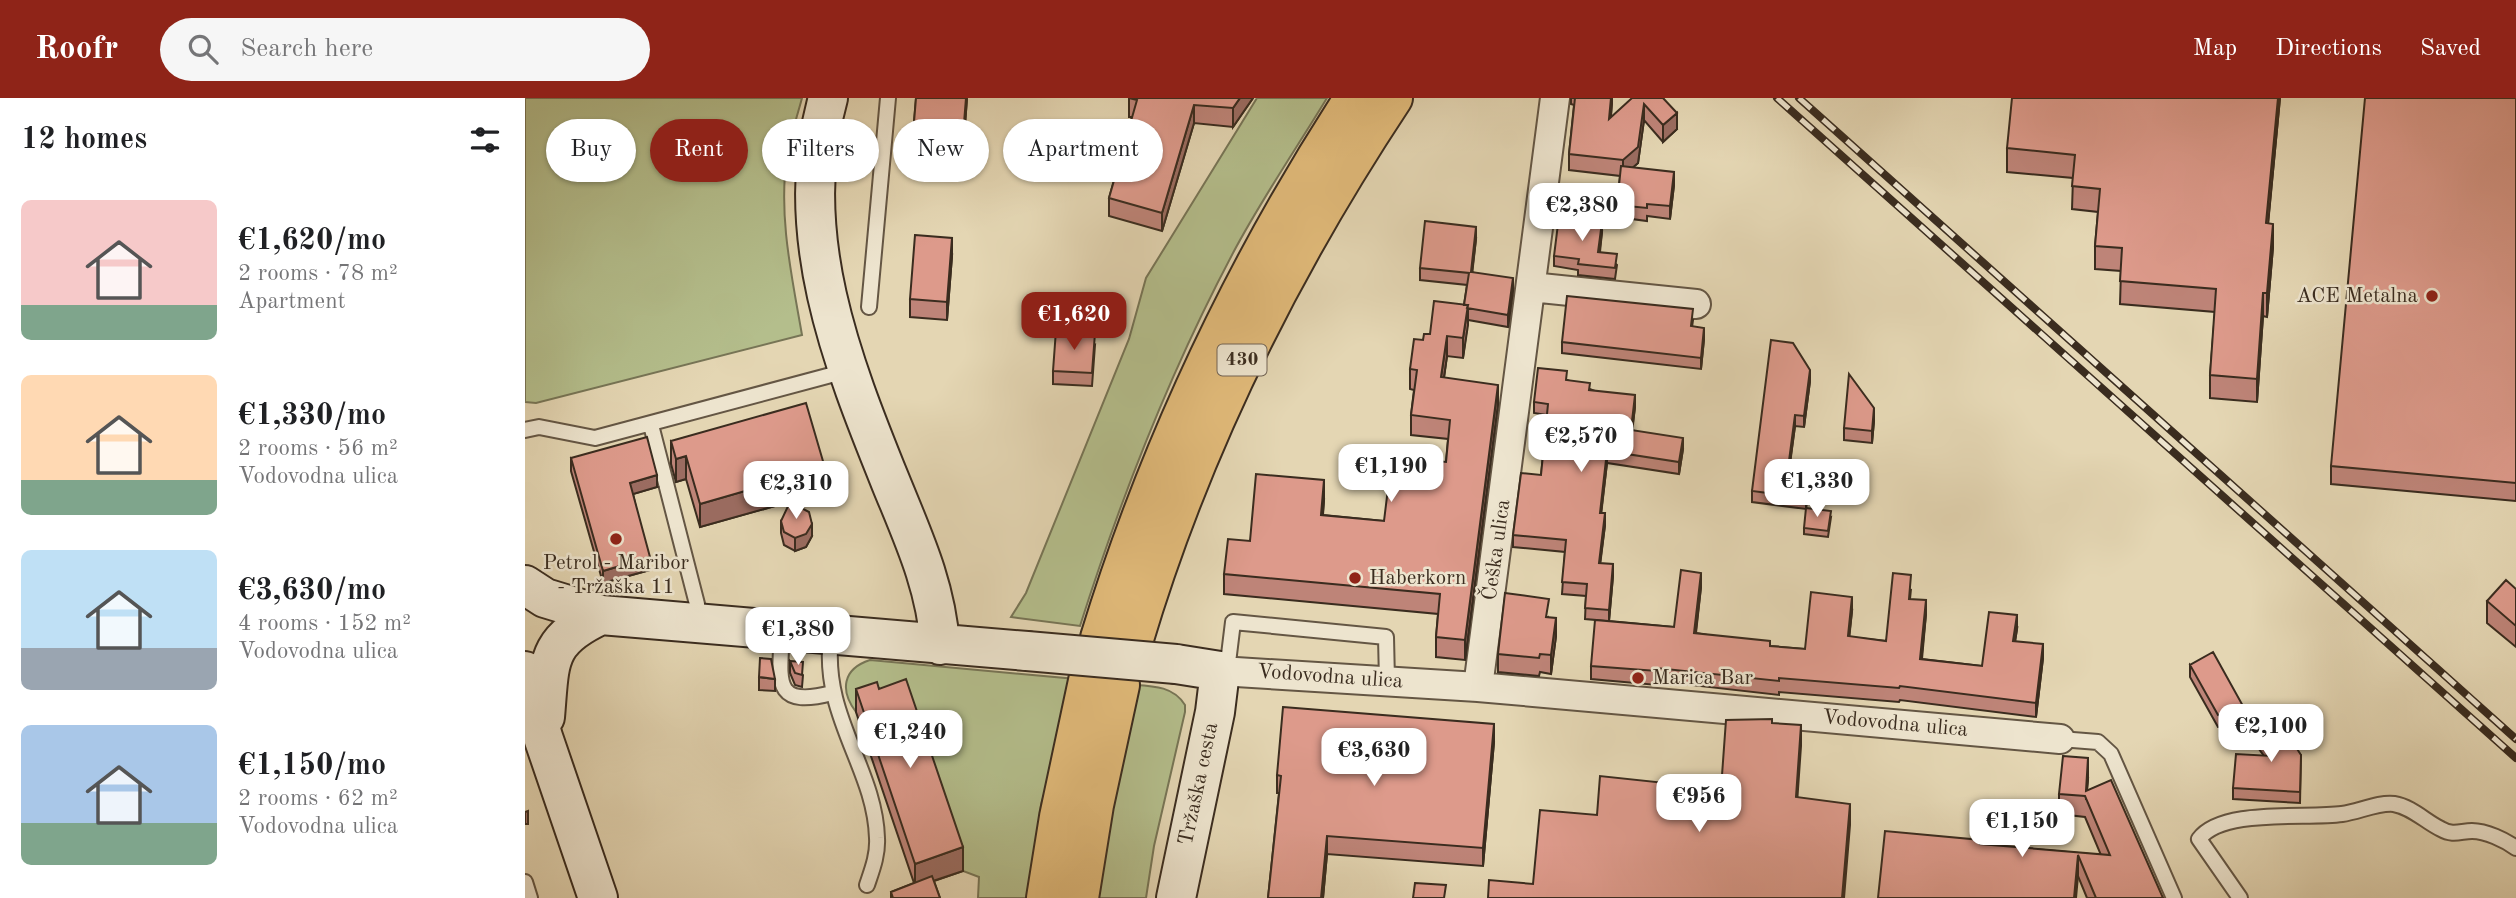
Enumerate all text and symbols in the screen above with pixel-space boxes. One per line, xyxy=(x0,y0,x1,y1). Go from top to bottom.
search box xyxy=(160,18,650,81)
icon: search xyxy=(184,30,222,68)
text: Roofr xyxy=(35,33,118,66)
text: Search here xyxy=(240,36,373,62)
text: Map xyxy=(2193,37,2237,61)
text: Directions xyxy=(2275,37,2382,61)
text: Saved xyxy=(2420,37,2481,61)
chip: Buy xyxy=(546,119,636,182)
chip: Rent xyxy=(650,119,748,182)
chip: Filters xyxy=(762,119,879,182)
chip: New xyxy=(893,119,989,182)
chip: Apartment xyxy=(1003,119,1163,182)
icon: filters xyxy=(466,121,504,159)
text: 12 homes xyxy=(21,125,147,155)
pin: €2,380 xyxy=(1525,184,1639,243)
text: €2,380 xyxy=(1545,194,1619,217)
text: €1,620/mo xyxy=(238,226,386,256)
icon: home xyxy=(77,228,161,312)
text: 2 rooms · 78 m² xyxy=(238,262,398,285)
place label: ACE Metalna xyxy=(2296,286,2418,307)
marker: ACE Metalna xyxy=(2424,288,2440,304)
text: Apartment xyxy=(238,290,346,313)
pin: €1,620 xyxy=(1017,292,1131,352)
text: €1,620 xyxy=(1037,303,1111,326)
road number: 430 xyxy=(1217,344,1267,376)
text: €1,330/mo xyxy=(238,401,386,431)
icon: home xyxy=(77,403,161,487)
pin: €2,570 xyxy=(1524,414,1638,474)
text: €2,570 xyxy=(1544,425,1618,448)
text: 2 rooms · 56 m² xyxy=(238,437,398,460)
pin: €1,190 xyxy=(1334,444,1448,504)
text: €1,190 xyxy=(1354,455,1428,478)
pin: €1,330 xyxy=(1760,460,1874,519)
pin: €2,310 xyxy=(739,462,853,521)
text: Vodovodna ulica xyxy=(238,465,398,488)
text: €1,330 xyxy=(1780,470,1854,493)
text: €2,310 xyxy=(759,472,833,495)
street label: Češka ulica xyxy=(1476,497,1515,602)
marker: Petrol - Maribor - Tržaška 11 xyxy=(608,531,624,547)
place label: Petrol - Maribor - Tržaška 11 xyxy=(543,553,690,598)
place label: Haberkorn xyxy=(1369,568,1466,589)
marker: Haberkorn xyxy=(1347,570,1363,586)
text: €3,630/mo xyxy=(238,576,386,606)
icon: home xyxy=(77,578,161,662)
pin: €1,380 xyxy=(741,608,855,667)
text: 4 rooms · 152 m² xyxy=(238,612,411,635)
text: €1,380 xyxy=(761,618,835,641)
text: Vodovodna ulica xyxy=(238,640,398,663)
street label: Vodovodna ulica xyxy=(1256,661,1404,693)
place label: Marica Bar xyxy=(1652,668,1754,689)
marker: Marica Bar xyxy=(1630,670,1646,686)
pin: €2,100 xyxy=(2214,704,2328,764)
street label: Vodovodna ulica xyxy=(1821,707,1969,741)
pin: €1,240 xyxy=(853,710,967,770)
text: €2,100 xyxy=(2234,715,2308,738)
text: €1,240 xyxy=(873,721,947,744)
street label: Tržaška cesta xyxy=(1176,721,1222,847)
pin: €3,630 xyxy=(1317,728,1431,788)
text: €3,630 xyxy=(1337,739,1411,762)
text: €1,150/mo xyxy=(238,751,386,781)
icon: home xyxy=(77,753,161,837)
pin: €956 xyxy=(1658,774,1740,834)
text: €956 xyxy=(1672,785,1726,808)
text: 2 rooms · 62 m² xyxy=(238,787,398,810)
pin: €1,150 xyxy=(1965,800,2079,859)
text: €1,150 xyxy=(1985,810,2059,833)
text: Vodovodna ulica xyxy=(238,815,398,838)

